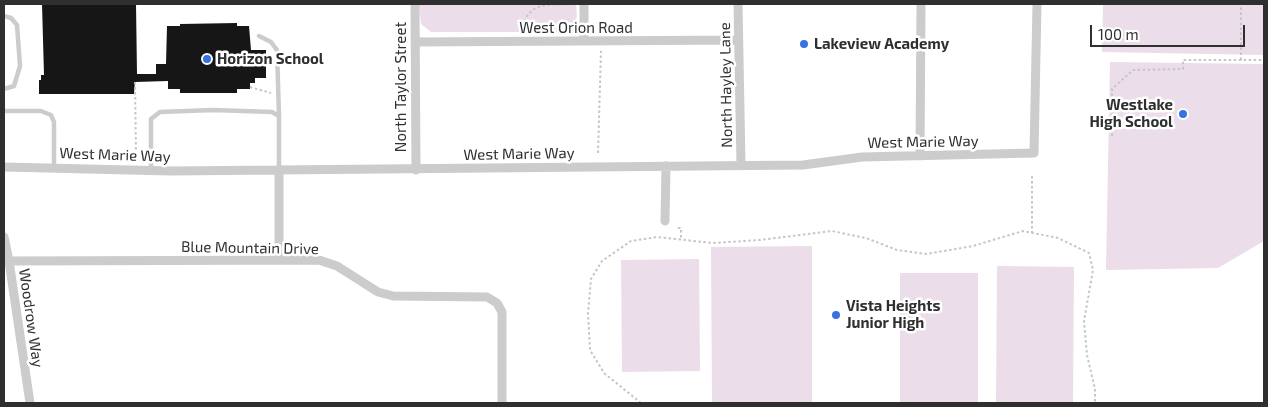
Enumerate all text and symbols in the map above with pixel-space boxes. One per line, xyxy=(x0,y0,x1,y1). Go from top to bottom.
scale bar xyxy=(1093,15,1248,47)
street label: West Orion Road xyxy=(519,19,633,37)
street label: North Taylor Street xyxy=(392,22,410,152)
street label: North Hayley Lane xyxy=(716,22,736,148)
text: 100 m xyxy=(1098,25,1139,43)
place label: Lakeview Academy xyxy=(814,35,949,53)
marker: Lakeview Academy xyxy=(798,38,810,50)
place label: Horizon School xyxy=(217,50,324,68)
marker: Horizon School xyxy=(201,53,213,65)
place label: Westlake High School xyxy=(1089,96,1173,131)
marker: Westlake High School xyxy=(1177,108,1189,120)
street label: West Marie Way xyxy=(867,132,979,152)
street label: West Marie Way xyxy=(59,144,171,166)
street label: West Marie Way xyxy=(463,144,575,164)
street label: Blue Mountain Drive xyxy=(181,238,319,258)
street label: Woodrow Way xyxy=(15,267,47,369)
place label: Vista Heights Junior High xyxy=(846,297,940,332)
marker: Vista Heights Junior High xyxy=(830,309,842,321)

